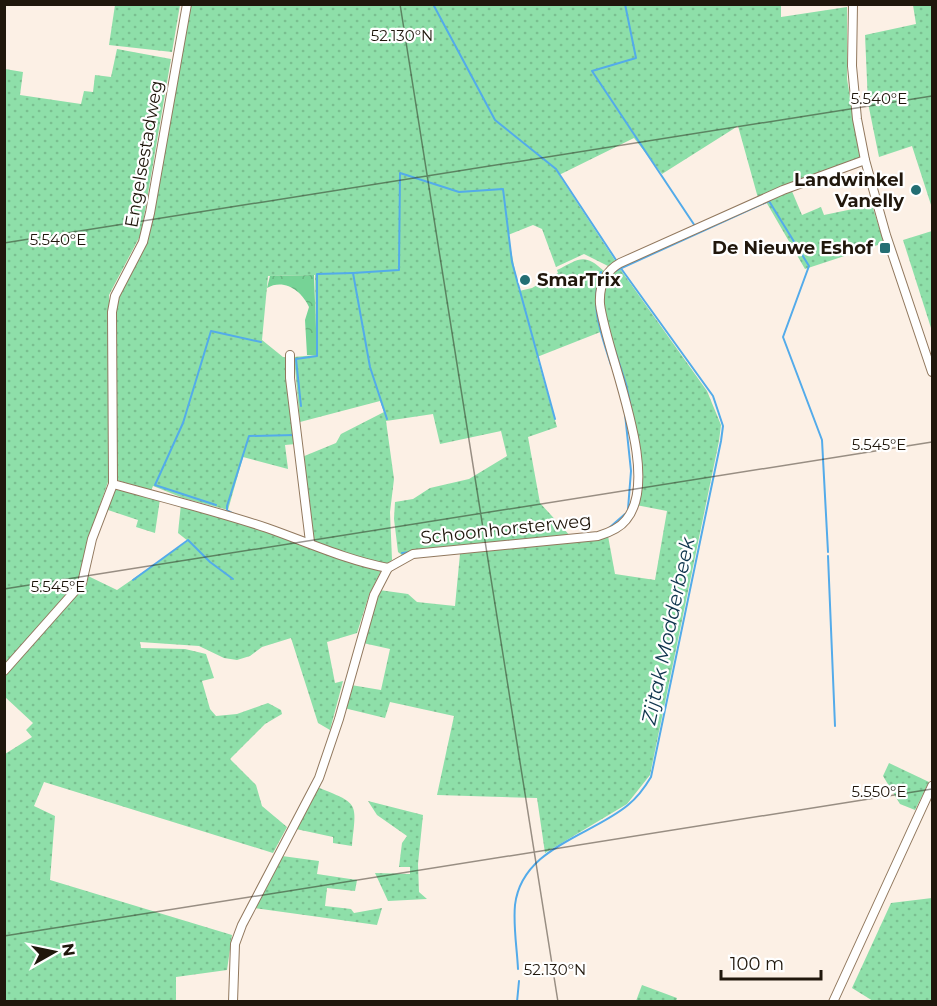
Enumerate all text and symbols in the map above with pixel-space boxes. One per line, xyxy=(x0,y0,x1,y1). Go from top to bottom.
text: 52.130°N xyxy=(371,26,433,45)
street label: Engelsestadweg xyxy=(120,79,168,229)
text: 5.540°E xyxy=(851,89,907,108)
place label: Landwinkel Vanelly xyxy=(794,169,904,212)
marker: Landwinkel Vanelly xyxy=(909,183,923,197)
text: 5.540°E xyxy=(30,230,86,249)
place label: De Nieuwe Eshof xyxy=(712,237,874,259)
marker: De Nieuwe Eshof xyxy=(878,241,892,255)
place label: SmarTrix xyxy=(537,269,621,291)
marker: SmarTrix xyxy=(518,273,532,287)
text: 5.545°E xyxy=(852,435,906,454)
street label: Schoonhorsterweg xyxy=(420,509,592,549)
water label: Zijtak Modderbeek xyxy=(636,534,700,728)
text: 5.545°E xyxy=(31,577,85,596)
text: 5.550°E xyxy=(852,782,906,801)
north arrow xyxy=(24,922,84,982)
text: N xyxy=(58,942,79,958)
scale bar xyxy=(721,943,822,981)
text: 100 m xyxy=(730,953,784,975)
text: 52.130°N xyxy=(524,960,586,979)

